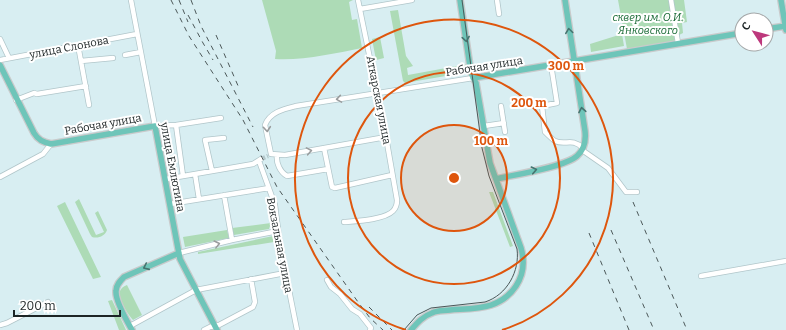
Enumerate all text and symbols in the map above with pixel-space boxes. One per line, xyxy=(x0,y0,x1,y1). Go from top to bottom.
park label: сквер им. О.И. Янковского xyxy=(612,11,684,37)
north arrow xyxy=(734,12,774,52)
text: С xyxy=(739,20,754,33)
one-way arrow xyxy=(565,28,574,34)
street label: улица Слонова xyxy=(27,33,110,62)
one-way arrow xyxy=(461,35,470,42)
street label: Рабочая улица xyxy=(445,54,524,79)
street label: Аткарская улица xyxy=(364,55,393,146)
text: 300 m xyxy=(548,59,584,73)
one-way arrow xyxy=(336,95,342,103)
text: 200 m xyxy=(511,96,547,110)
one-way arrow xyxy=(578,107,587,113)
street label: Рабочая улица xyxy=(64,111,143,138)
street label: улица Емлютина xyxy=(157,120,188,213)
one-way arrow xyxy=(262,126,271,132)
text: 100 m xyxy=(474,134,509,148)
one-way arrow xyxy=(306,147,312,156)
one-way arrow xyxy=(531,167,537,175)
centre of rings xyxy=(447,171,461,185)
street label: Вокзальная улица xyxy=(264,196,295,294)
one-way arrow xyxy=(213,240,220,248)
one-way arrow xyxy=(142,263,149,271)
scale bar xyxy=(14,292,120,318)
text: 200 m xyxy=(20,299,56,313)

